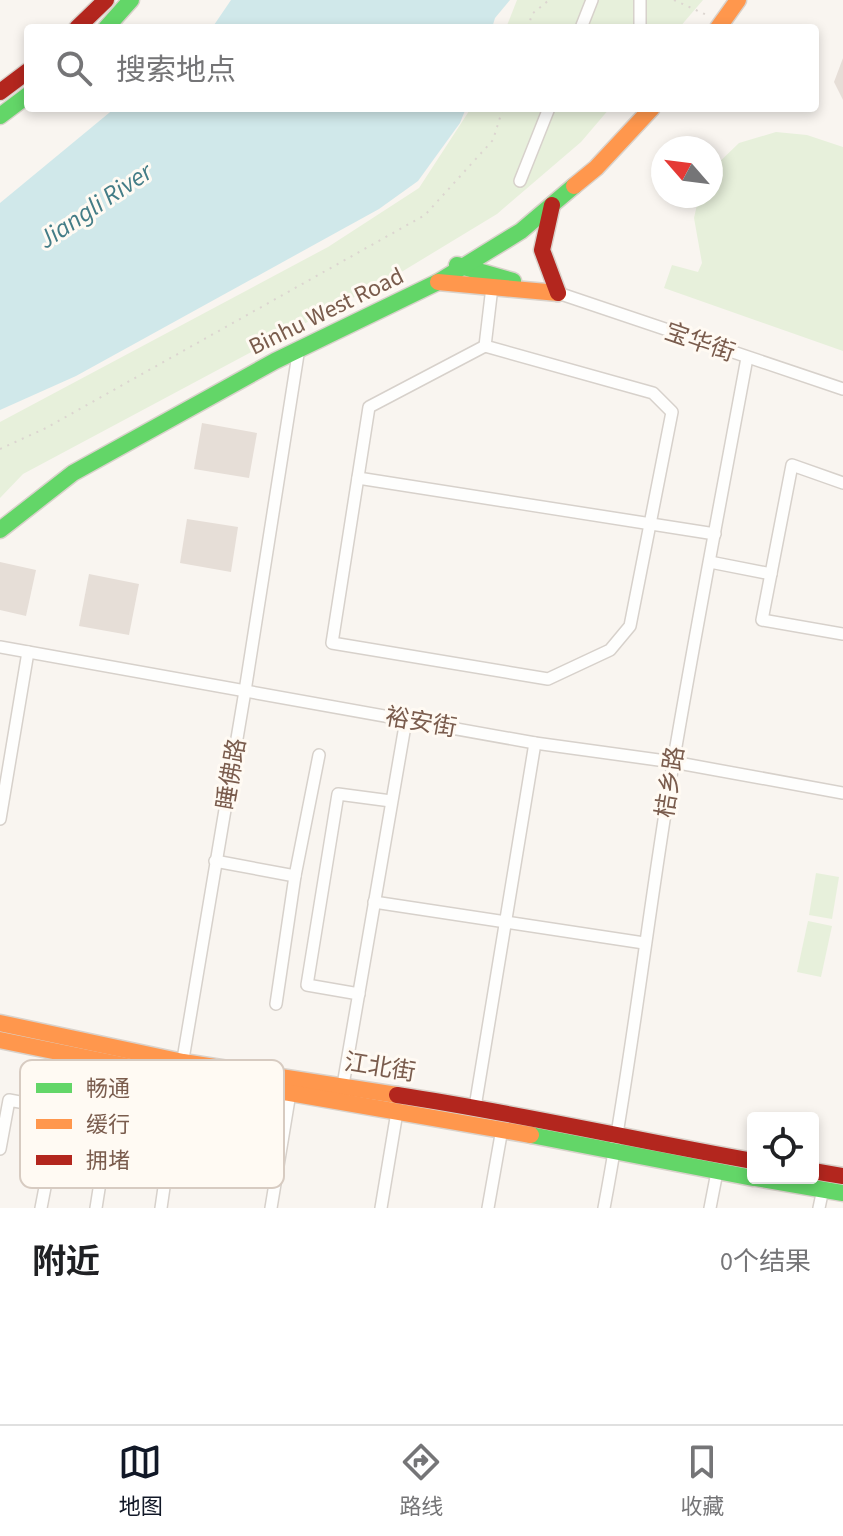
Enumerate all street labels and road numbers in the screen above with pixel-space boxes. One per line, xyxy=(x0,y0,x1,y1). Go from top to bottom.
street label: Binhu West Road xyxy=(243,259,410,364)
street label: 宝华街 xyxy=(660,314,740,371)
street label: 裕安街 xyxy=(382,699,459,746)
street label: 睡佛路 xyxy=(208,736,255,813)
street label: 桔乡路 xyxy=(648,744,693,820)
street label: 江北街 xyxy=(342,1045,418,1090)

